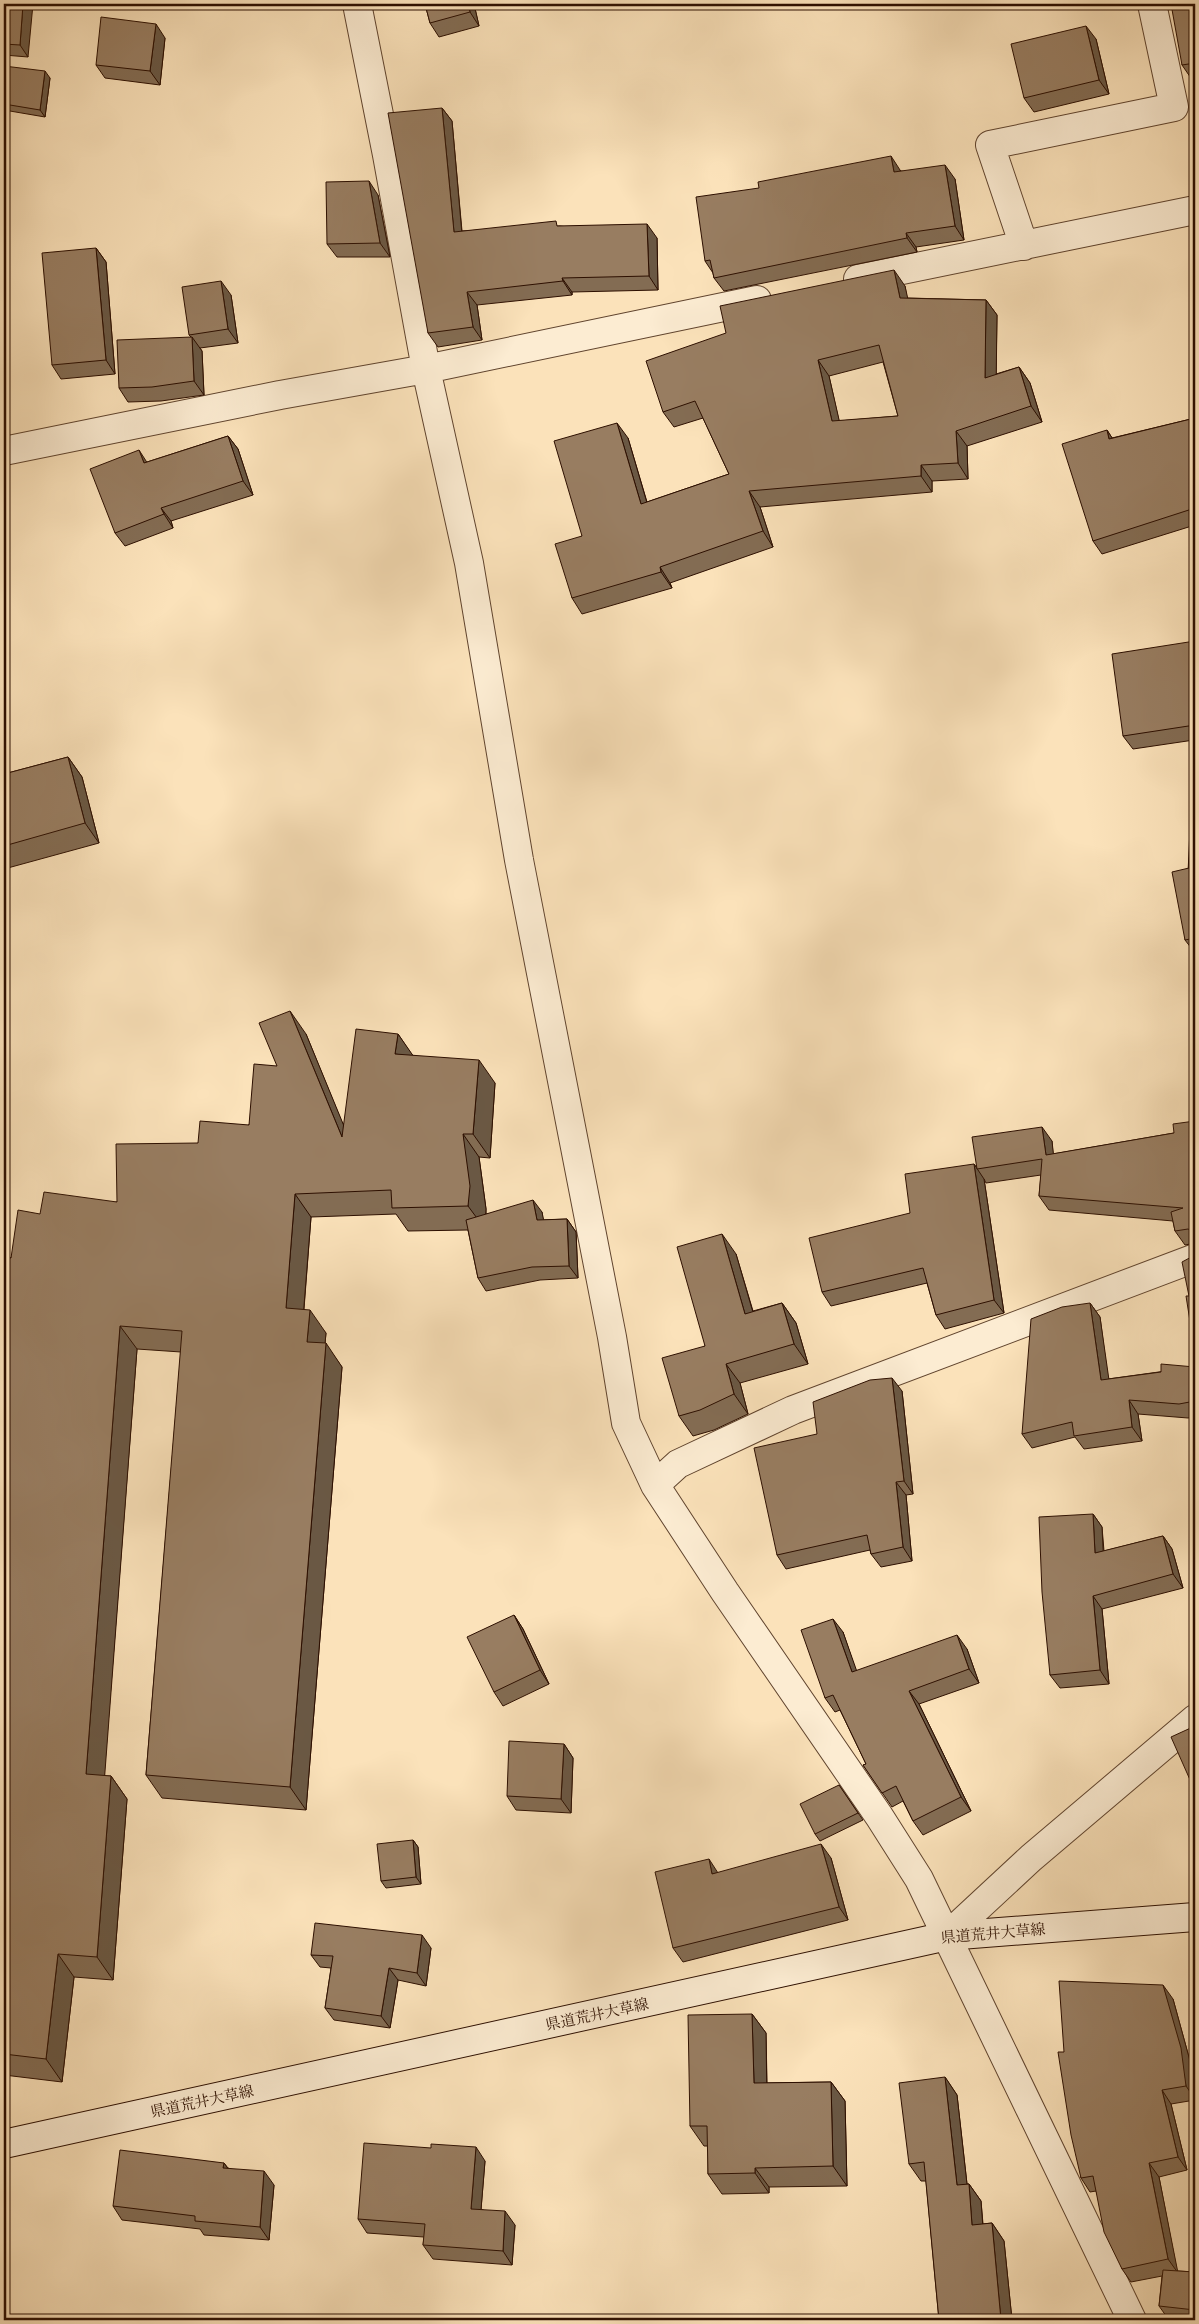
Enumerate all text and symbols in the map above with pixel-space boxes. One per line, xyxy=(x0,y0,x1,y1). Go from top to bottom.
street label: 県道荒井大草線 xyxy=(940,1919,1046,1947)
street label: 県道荒井大草線 xyxy=(544,1994,650,2034)
street label: 県道荒井大草線 xyxy=(149,2081,255,2121)

